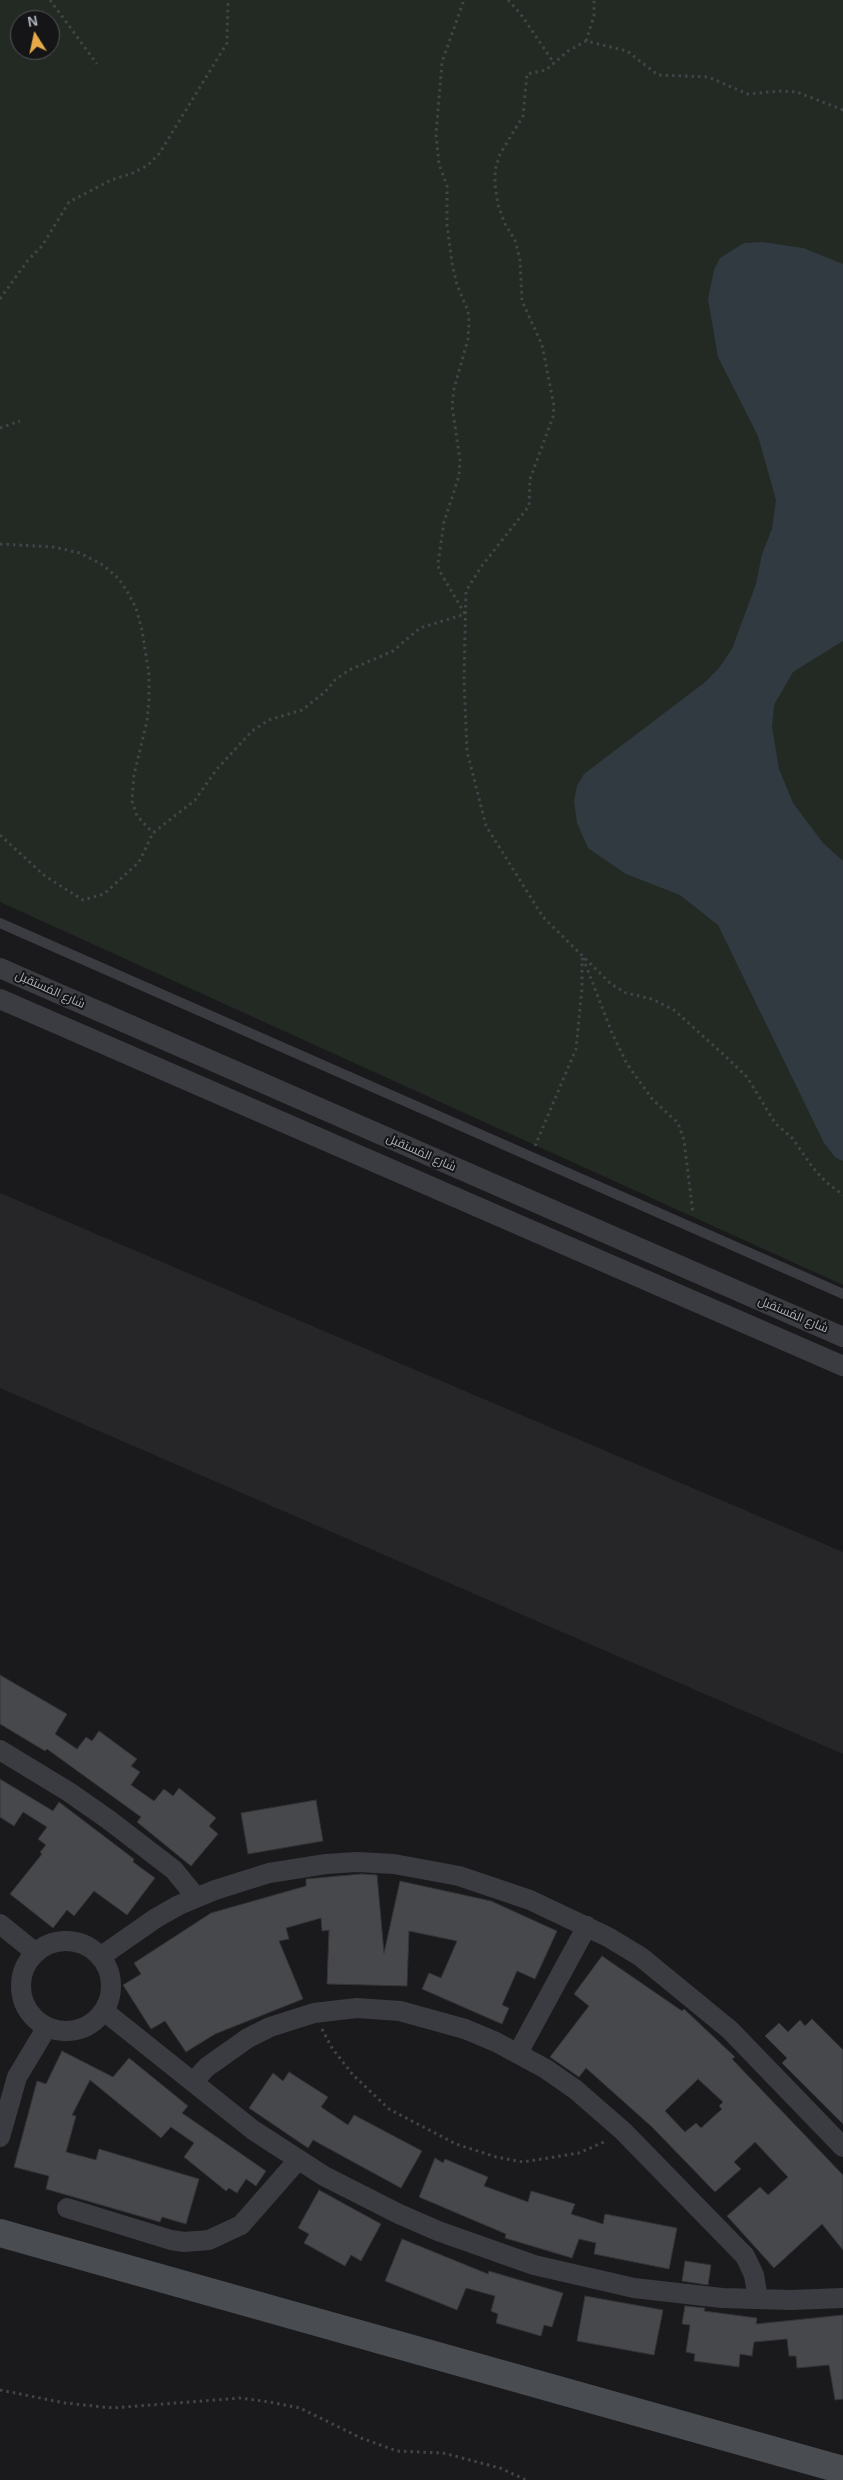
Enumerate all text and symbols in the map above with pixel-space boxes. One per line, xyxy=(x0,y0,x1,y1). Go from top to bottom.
north arrow xyxy=(10,10,60,60)
text: N xyxy=(26,12,39,30)
street label: شارع المُستقبل xyxy=(13,968,87,1012)
street label: شارع المُستقبل xyxy=(384,1131,458,1175)
street label: شارع المُستقبل xyxy=(756,1294,830,1336)

